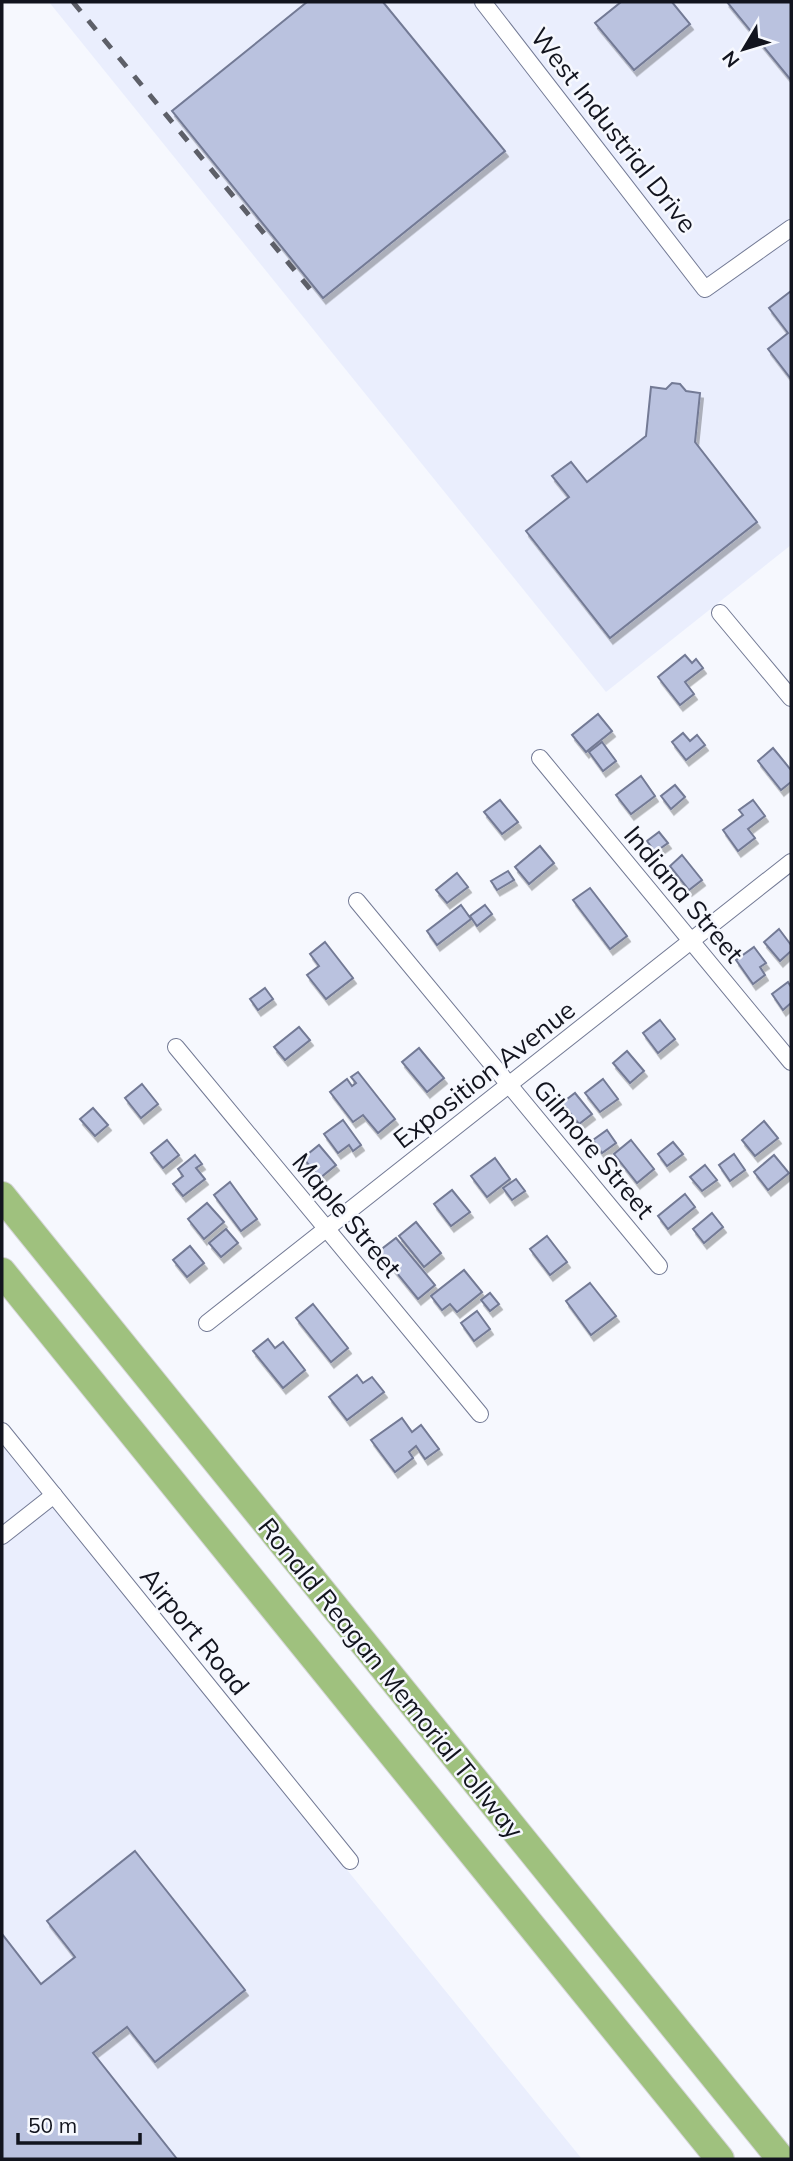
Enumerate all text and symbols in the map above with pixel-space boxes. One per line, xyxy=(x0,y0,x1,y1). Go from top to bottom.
north arrow xyxy=(709,14,779,84)
street label: West Industrial Drive xyxy=(524,21,704,239)
text: N xyxy=(717,46,744,73)
street label: Indiana Street xyxy=(617,819,751,969)
street label: Exposition Avenue xyxy=(387,993,581,1155)
street label: Gilmore Street xyxy=(526,1073,662,1225)
street label: Maple Street xyxy=(285,1146,409,1284)
street label: Ronald Reagan Memorial Tollway xyxy=(251,1511,531,1845)
street label: Airport Road xyxy=(133,1560,257,1702)
scale bar xyxy=(18,2102,140,2146)
text: 50 m xyxy=(28,2112,77,2138)

